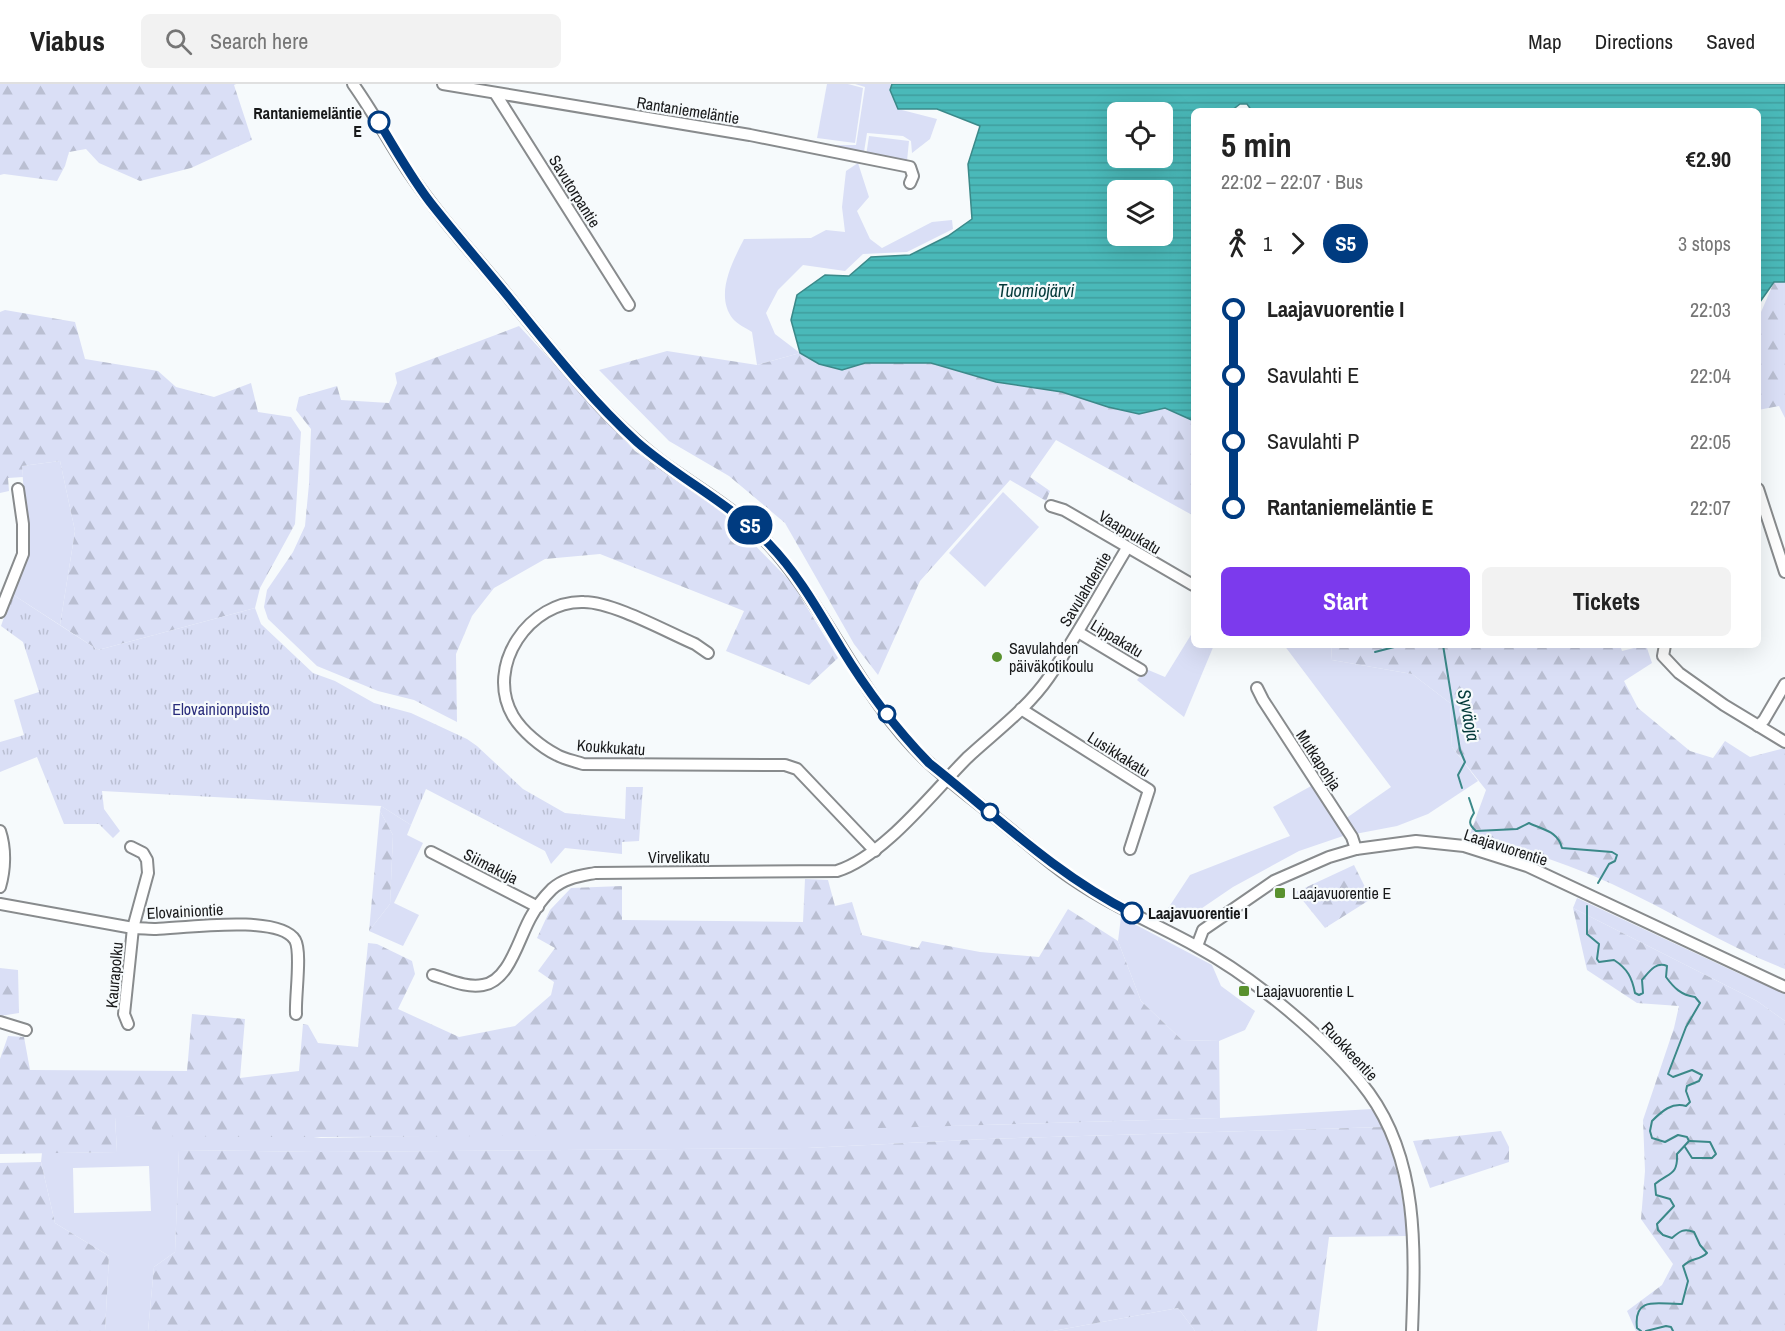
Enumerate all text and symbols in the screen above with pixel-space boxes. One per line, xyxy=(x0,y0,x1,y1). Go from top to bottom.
search box xyxy=(141,14,561,68)
text: Viabus xyxy=(30,22,105,60)
icon: search xyxy=(162,25,195,58)
text: Search here xyxy=(210,26,308,56)
text: Map xyxy=(1528,27,1562,56)
text: Directions xyxy=(1595,27,1673,56)
text: Saved xyxy=(1706,27,1755,56)
street label: Rantaniemeläntie xyxy=(635,91,741,129)
place label: Rantaniemeläntie E xyxy=(253,102,362,142)
map controls xyxy=(1107,102,1173,246)
button: locate xyxy=(1107,102,1173,168)
marker: Rantaniemeläntie E xyxy=(368,111,390,133)
text: 5 min xyxy=(1221,123,1292,167)
text: €2.90 xyxy=(1686,144,1731,174)
street label: Savutorpantie xyxy=(544,151,606,231)
text: 22:02 – 22:07 · Bus xyxy=(1221,168,1363,195)
button: layers xyxy=(1107,180,1173,246)
icon: walk xyxy=(1221,227,1254,260)
icon: forward xyxy=(1281,227,1314,260)
text: S5 xyxy=(1335,229,1356,258)
text: 1 xyxy=(1263,230,1272,257)
text: 3 stops xyxy=(1678,230,1731,257)
water label: Tuomiojärvi xyxy=(998,278,1074,303)
text: Laajavuorentie I xyxy=(1267,294,1404,324)
text: 22:03 xyxy=(1690,296,1731,323)
text: Savulahti E xyxy=(1267,360,1359,390)
text: 22:04 xyxy=(1690,362,1731,389)
text: Savulahti P xyxy=(1267,426,1359,456)
text: 22:05 xyxy=(1690,428,1731,455)
text: Rantaniemeläntie E xyxy=(1267,492,1433,522)
text: 22:07 xyxy=(1690,494,1731,521)
street label: Vaappukatu xyxy=(1095,505,1165,559)
line badge: S5 xyxy=(723,506,777,544)
text: S5 xyxy=(739,511,761,540)
street label: Savulahdentie xyxy=(1054,547,1116,631)
button: Start xyxy=(1221,567,1470,636)
button: Tickets xyxy=(1482,567,1731,636)
street label: Lippakatu xyxy=(1087,614,1147,662)
place label: Savulahden päiväkotikoulu xyxy=(1009,637,1094,677)
marker: Savulahden päiväkotikoulu xyxy=(990,650,1004,664)
water label: Syväoja xyxy=(1452,687,1486,743)
park label: Elovainionpuisto xyxy=(172,698,270,720)
unlabelled marker xyxy=(878,705,896,723)
street label: Lusikkakatu xyxy=(1083,726,1155,782)
street label: Mutkapohja xyxy=(1291,726,1347,795)
street label: Koukkukatu xyxy=(576,734,646,760)
unlabelled marker xyxy=(981,803,999,821)
street label: Laajavuorentie xyxy=(1461,823,1551,871)
street label: Siimakuja xyxy=(460,843,523,889)
street label: Virvelikatu xyxy=(648,846,710,868)
place label: Laajavuorentie E xyxy=(1292,882,1391,904)
marker: Laajavuorentie E xyxy=(1273,886,1287,900)
street label: Elovainiontie xyxy=(146,898,224,924)
marker: Laajavuorentie I xyxy=(1121,902,1143,924)
place label: Laajavuorentie I xyxy=(1148,902,1248,924)
street label: Kaurapolku xyxy=(100,941,128,1009)
place label: Laajavuorentie L xyxy=(1256,980,1354,1002)
marker: Laajavuorentie L xyxy=(1237,984,1251,998)
street label: Ruokkeentie xyxy=(1317,1017,1383,1085)

